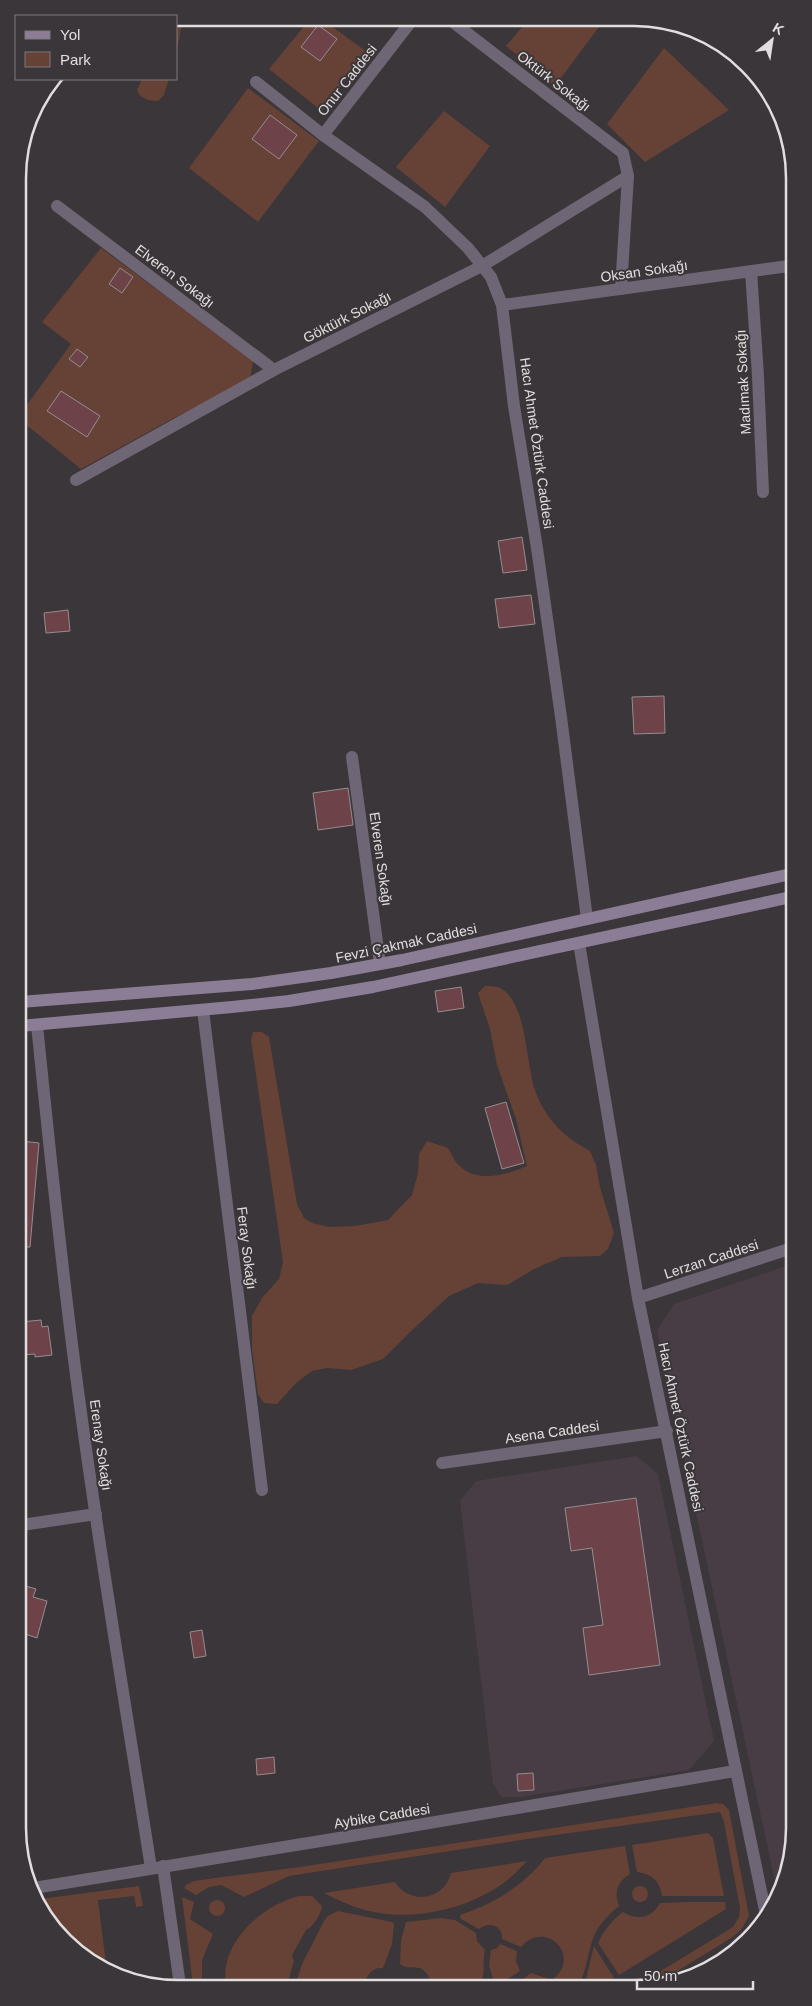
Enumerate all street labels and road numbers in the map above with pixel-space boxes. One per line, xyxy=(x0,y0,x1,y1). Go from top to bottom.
street label: Onur Caddesi xyxy=(314,41,380,119)
street label: Oktürk Sokağı xyxy=(514,47,594,115)
street label: Elveren Sokağı xyxy=(132,241,218,311)
street label: Oksan Sokağı xyxy=(599,257,689,285)
street label: Göktürk Sokağı xyxy=(300,288,394,346)
street label: Madımak Sokağı xyxy=(732,329,754,435)
street label: Hacı Ahmet Öztürk Caddesi xyxy=(517,356,558,530)
street label: Elveren Sokağı xyxy=(366,811,396,907)
street label: Fevzi Çakmak Caddesi xyxy=(334,920,478,966)
street label: Feray Sokağı xyxy=(234,1206,260,1290)
street label: Lerzan Caddesi xyxy=(662,1236,760,1282)
street label: Hacı Ahmet Öztürk Caddesi xyxy=(655,1341,708,1513)
street label: Erenay Sokağı xyxy=(87,1398,115,1492)
street label: Asena Caddesi xyxy=(504,1417,600,1447)
street label: Aybike Caddesi xyxy=(333,1801,431,1831)

